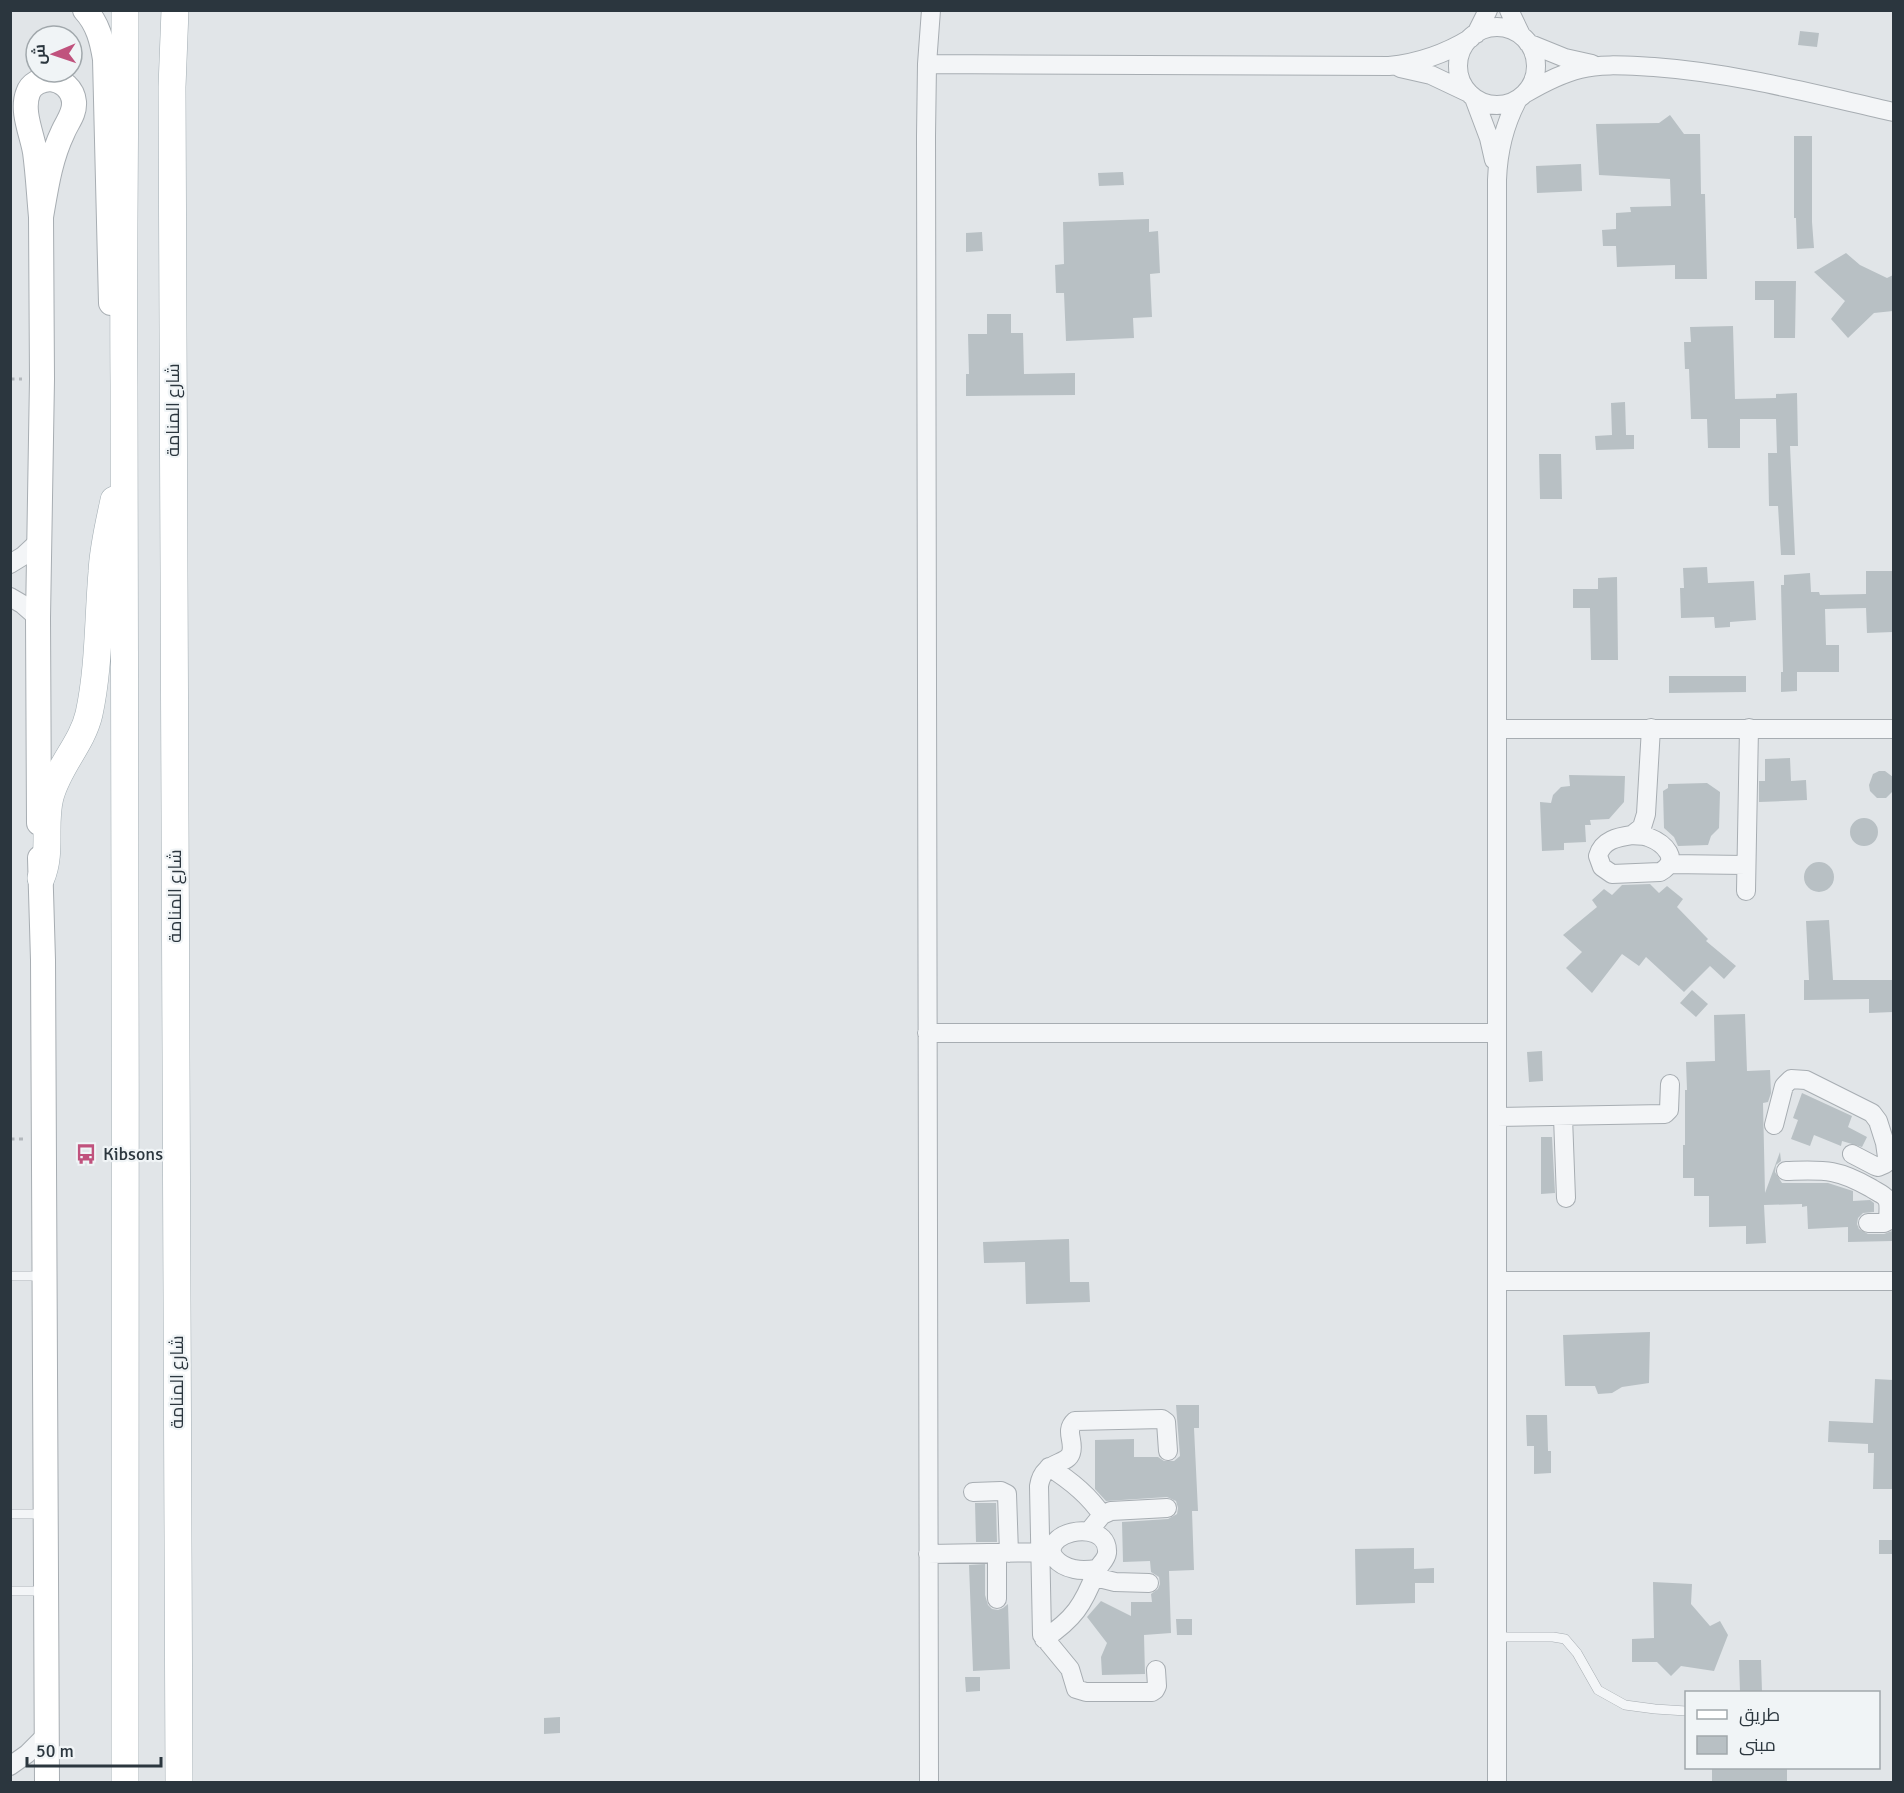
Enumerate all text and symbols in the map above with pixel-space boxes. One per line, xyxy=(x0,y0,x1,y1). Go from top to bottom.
north arrow xyxy=(24,24,84,84)
text: ش xyxy=(30,44,50,65)
street label: شارع المنامة xyxy=(162,363,185,457)
street label: شارع المنامة xyxy=(164,849,187,943)
bus stop icon: Kibsons xyxy=(74,1142,98,1166)
place label: Kibsons xyxy=(103,1143,163,1165)
street label: شارع المنامة xyxy=(166,1335,189,1429)
legend xyxy=(1685,1691,1880,1769)
text: طريق xyxy=(1739,1704,1780,1727)
scale bar xyxy=(27,1730,160,1768)
text: مبنى xyxy=(1739,1734,1776,1756)
text: 50 m xyxy=(36,1740,74,1762)

